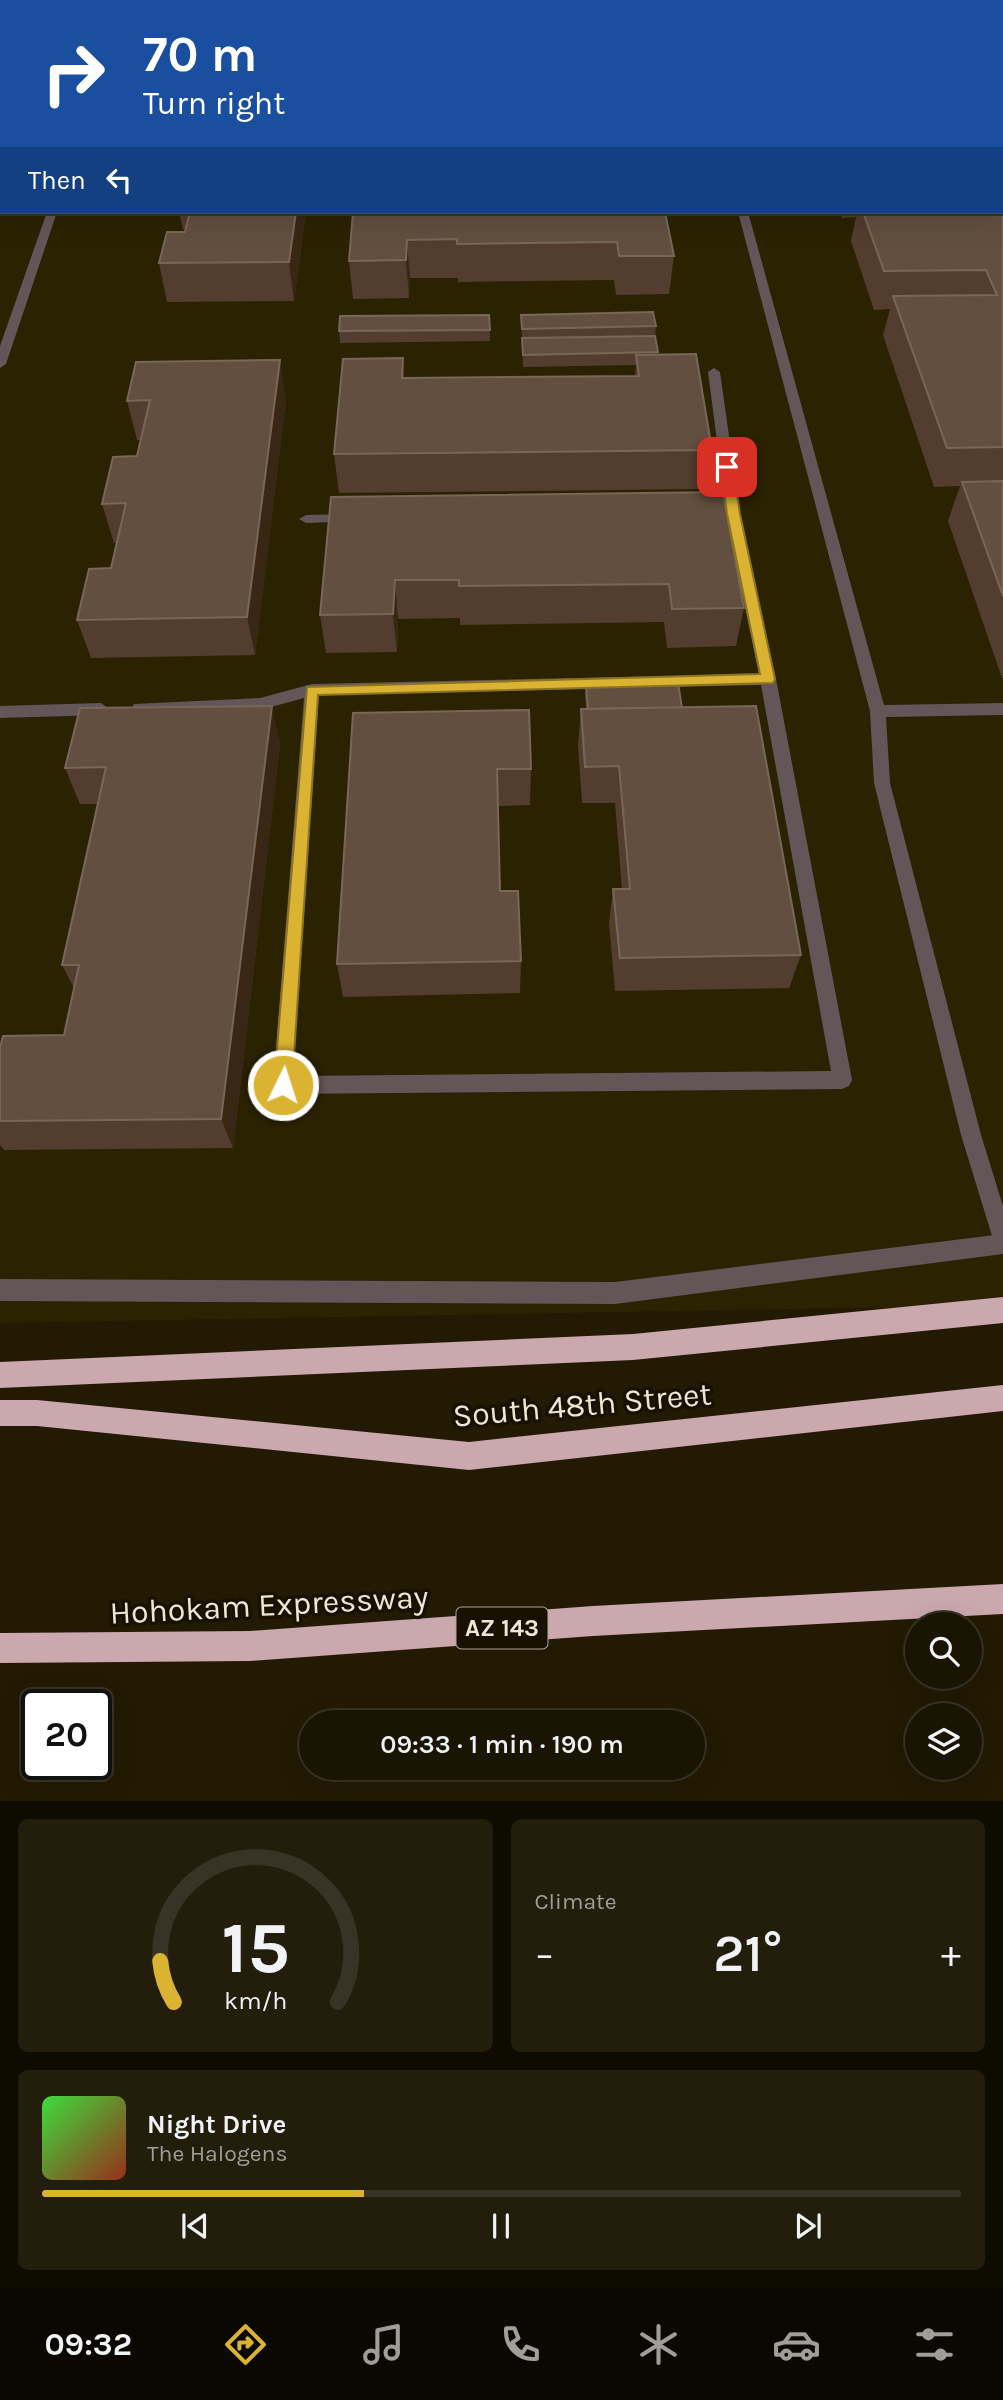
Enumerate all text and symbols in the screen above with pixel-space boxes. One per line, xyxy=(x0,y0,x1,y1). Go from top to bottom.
text: 70 m xyxy=(143,26,257,83)
icon: right xyxy=(28,28,119,119)
text: Turn right xyxy=(143,85,285,122)
icon: left xyxy=(100,161,138,199)
text: Then xyxy=(28,165,86,196)
pin xyxy=(697,437,757,497)
icon: arrive xyxy=(708,448,746,486)
position arrow xyxy=(246,1048,320,1122)
street label: South 48th Street xyxy=(451,1375,713,1435)
street label: Hohokam Expressway xyxy=(109,1578,429,1632)
road number: AZ 143 xyxy=(456,1608,548,1648)
map controls xyxy=(905,1612,982,1780)
button: search xyxy=(905,1612,982,1689)
speed limit sign: 20 xyxy=(21,1689,112,1780)
button: layers xyxy=(905,1703,982,1780)
text: 09:33 · 1 min · 190 m xyxy=(380,1729,624,1760)
text: Climate xyxy=(535,1888,617,1915)
text: 15 xyxy=(221,1905,289,1990)
text: 21° xyxy=(713,1923,782,1984)
text: − xyxy=(535,1932,554,1977)
text: + xyxy=(941,1932,961,1977)
text: km/h xyxy=(224,1985,287,2014)
text: Night Drive xyxy=(147,2109,286,2140)
text: The Halogens xyxy=(147,2140,287,2167)
icon: previous xyxy=(176,2207,214,2245)
icon: pause xyxy=(482,2207,520,2245)
icon: next xyxy=(789,2207,827,2245)
icon: directions xyxy=(221,2320,270,2369)
icon: music xyxy=(359,2320,408,2369)
icon: phone xyxy=(496,2320,545,2369)
icon: climate xyxy=(634,2320,683,2369)
icon: car xyxy=(772,2320,821,2369)
icon: filters xyxy=(910,2320,959,2369)
text: 09:32 xyxy=(44,2326,132,2363)

